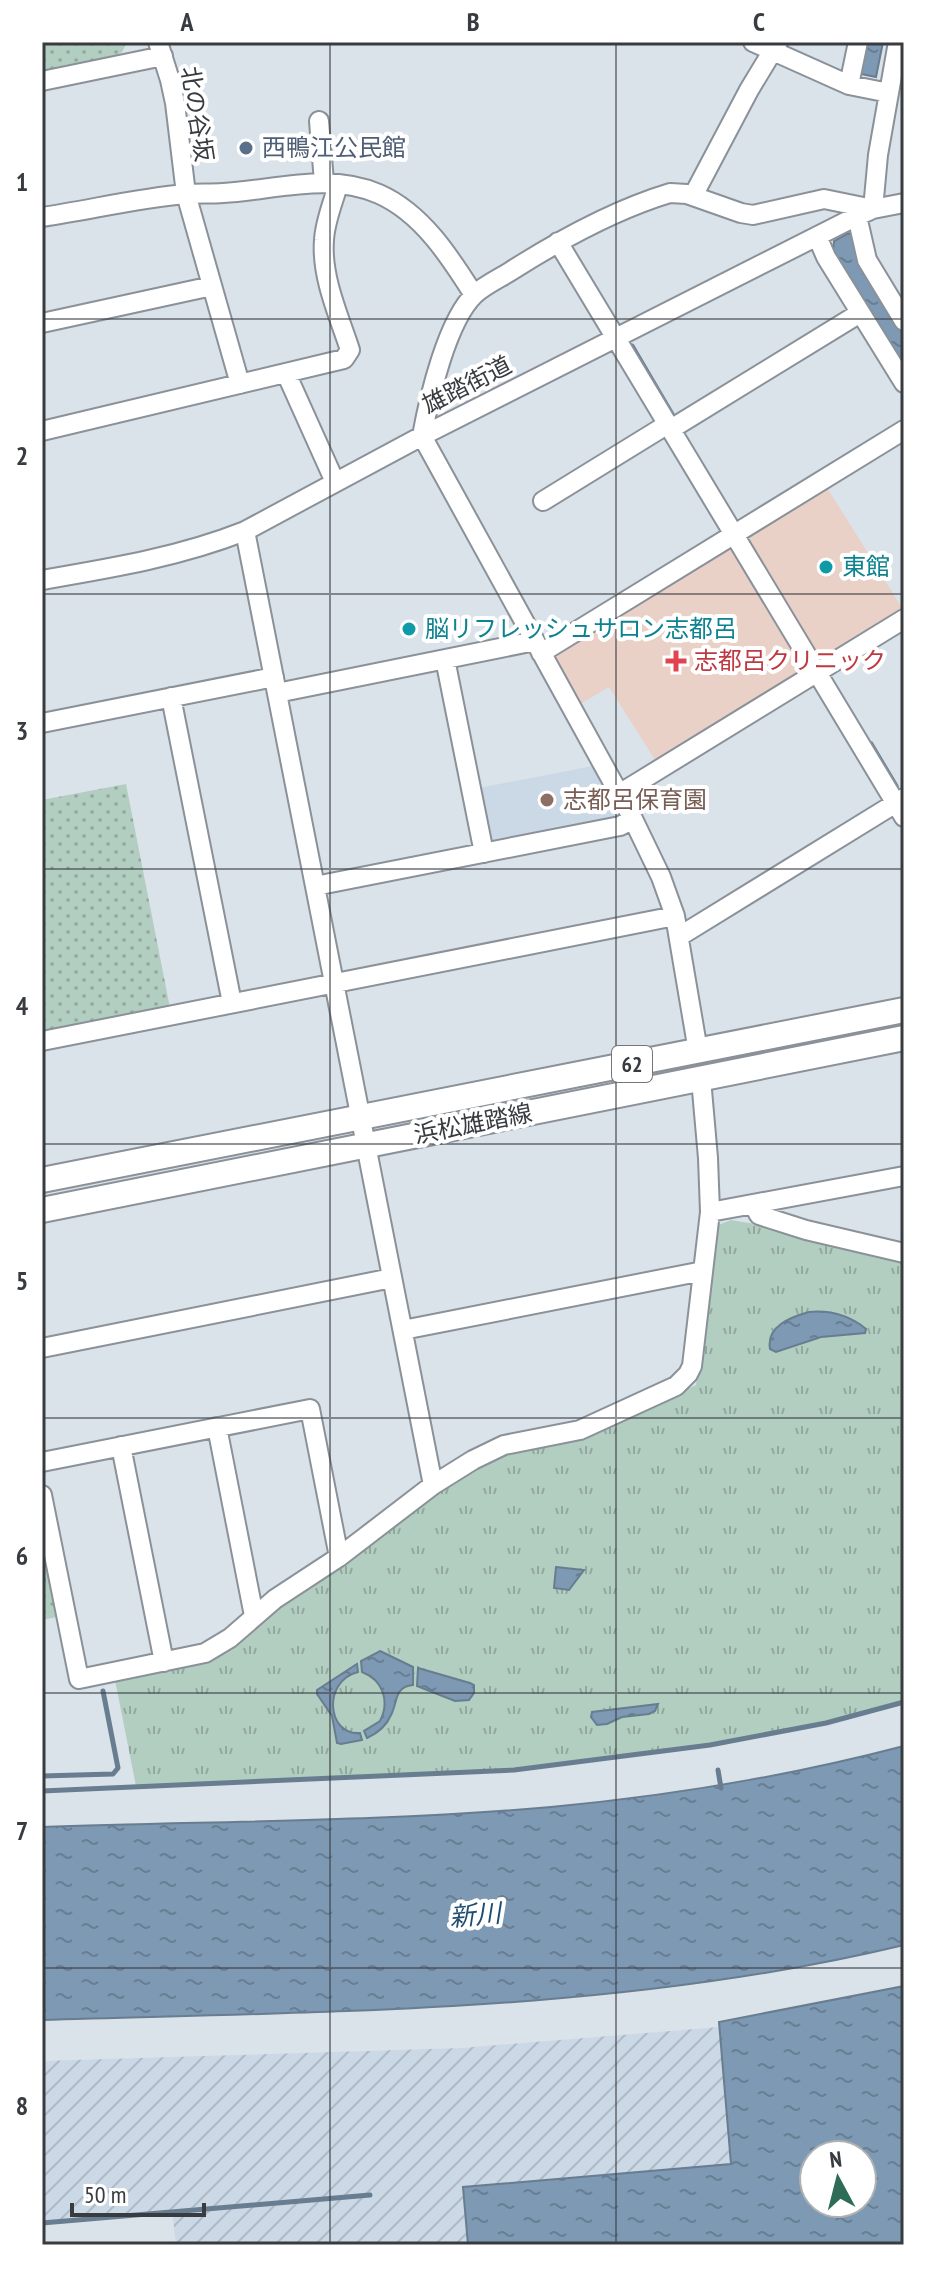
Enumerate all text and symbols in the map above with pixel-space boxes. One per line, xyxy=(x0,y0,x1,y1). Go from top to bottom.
text: A xyxy=(179,5,194,38)
text: B xyxy=(467,5,480,38)
text: C xyxy=(753,5,765,38)
street label: 北の谷坂 xyxy=(175,64,220,164)
place label: 西鴨江公民館 xyxy=(262,132,406,163)
marker: 西鴨江公民館 xyxy=(237,139,255,157)
text: 1 xyxy=(16,165,28,198)
street label: 雄踏街道 xyxy=(417,349,517,420)
text: 2 xyxy=(16,439,28,472)
place label: 東館 xyxy=(842,551,890,582)
marker: 東館 xyxy=(817,558,835,576)
place label: 脳リフレッシュサロン志都呂 xyxy=(425,613,737,644)
marker: 脳リフレッシュサロン志都呂 xyxy=(400,620,418,638)
place label: 志都呂クリニック xyxy=(694,645,886,676)
marker: 志都呂クリニック xyxy=(665,650,687,672)
text: 3 xyxy=(16,714,28,747)
place label: 志都呂保育園 xyxy=(563,784,707,815)
marker: 志都呂保育園 xyxy=(538,791,556,809)
text: 4 xyxy=(16,989,29,1022)
road number: 62 xyxy=(612,1046,652,1082)
street label: 浜松雄踏線 xyxy=(411,1097,535,1150)
text: 5 xyxy=(16,1264,28,1297)
text: 6 xyxy=(16,1539,28,1572)
text: 7 xyxy=(16,1814,28,1847)
water label: 新川 xyxy=(448,1896,505,1933)
text: 8 xyxy=(16,2089,28,2122)
north arrow xyxy=(798,2139,878,2219)
text: N xyxy=(828,2145,843,2174)
scale bar xyxy=(72,2167,204,2217)
text: 50 m xyxy=(84,2179,126,2210)

